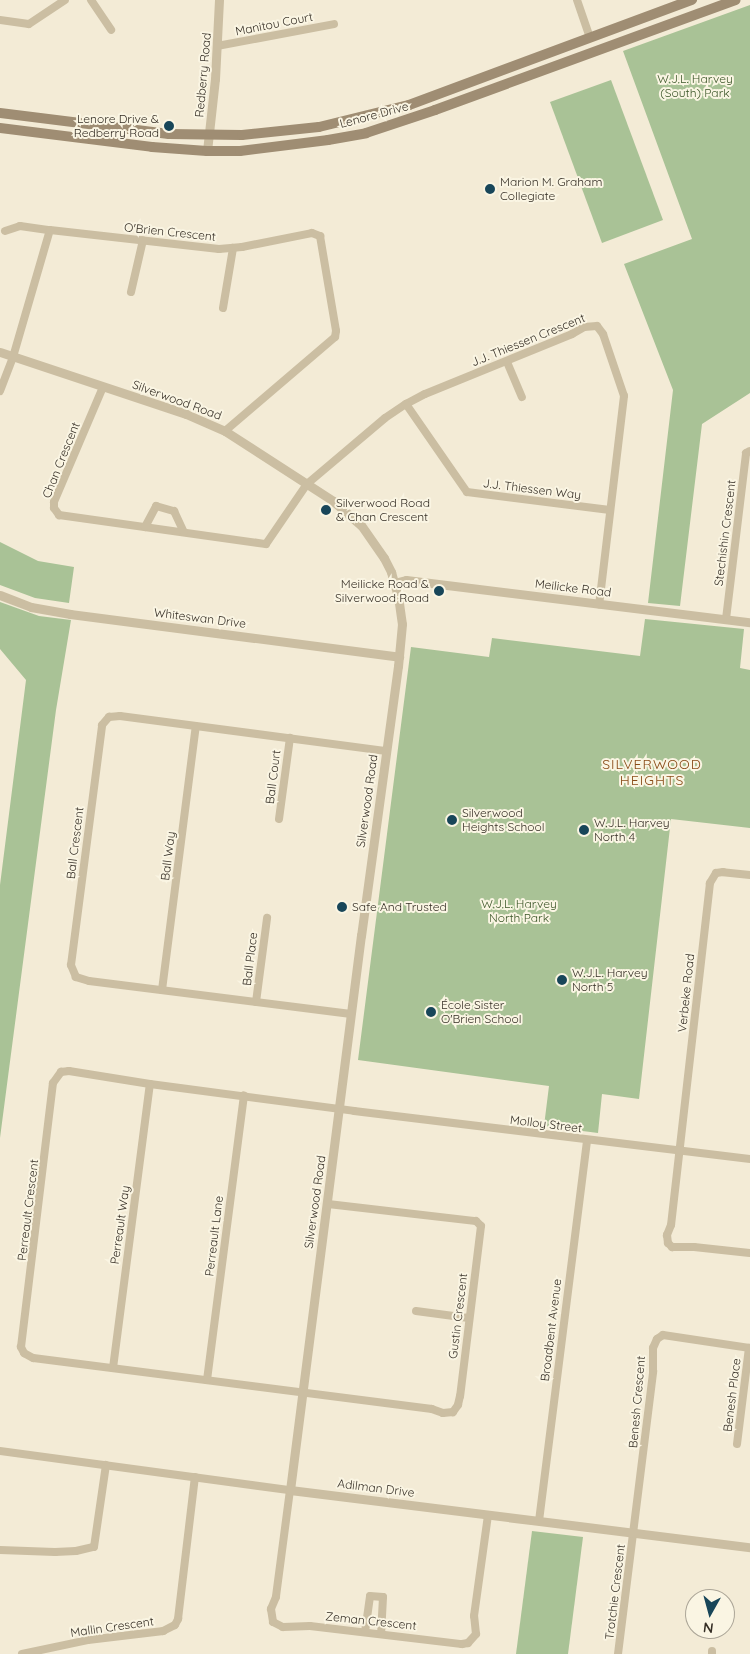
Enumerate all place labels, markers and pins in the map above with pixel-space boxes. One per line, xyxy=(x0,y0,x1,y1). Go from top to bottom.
place label: Lenore Drive & Redberry Road xyxy=(74,112,159,140)
marker: Lenore Drive & Redberry Road xyxy=(163,120,175,132)
place label: Marion M. Graham Collegiate xyxy=(500,175,602,203)
marker: Marion M. Graham Collegiate xyxy=(484,183,496,195)
place label: Silverwood Road & Chan Crescent xyxy=(336,496,430,524)
marker: Silverwood Road & Chan Crescent xyxy=(320,504,332,516)
place label: Meilicke Road & Silverwood Road xyxy=(335,577,429,605)
marker: Meilicke Road & Silverwood Road xyxy=(433,585,445,597)
place label: Silverwood Heights School xyxy=(462,806,545,834)
marker: Silverwood Heights School xyxy=(446,814,458,826)
place label: W.J.L. Harvey North 4 xyxy=(594,816,670,844)
marker: W.J.L. Harvey North 4 xyxy=(578,824,590,836)
place label: Safe And Trusted xyxy=(352,900,447,914)
marker: Safe And Trusted xyxy=(336,901,348,913)
place label: W.J.L. Harvey North 5 xyxy=(572,966,648,994)
marker: W.J.L. Harvey North 5 xyxy=(556,974,568,986)
place label: École Sister O'Brien School xyxy=(441,998,522,1026)
marker: École Sister O'Brien School xyxy=(425,1006,437,1018)

